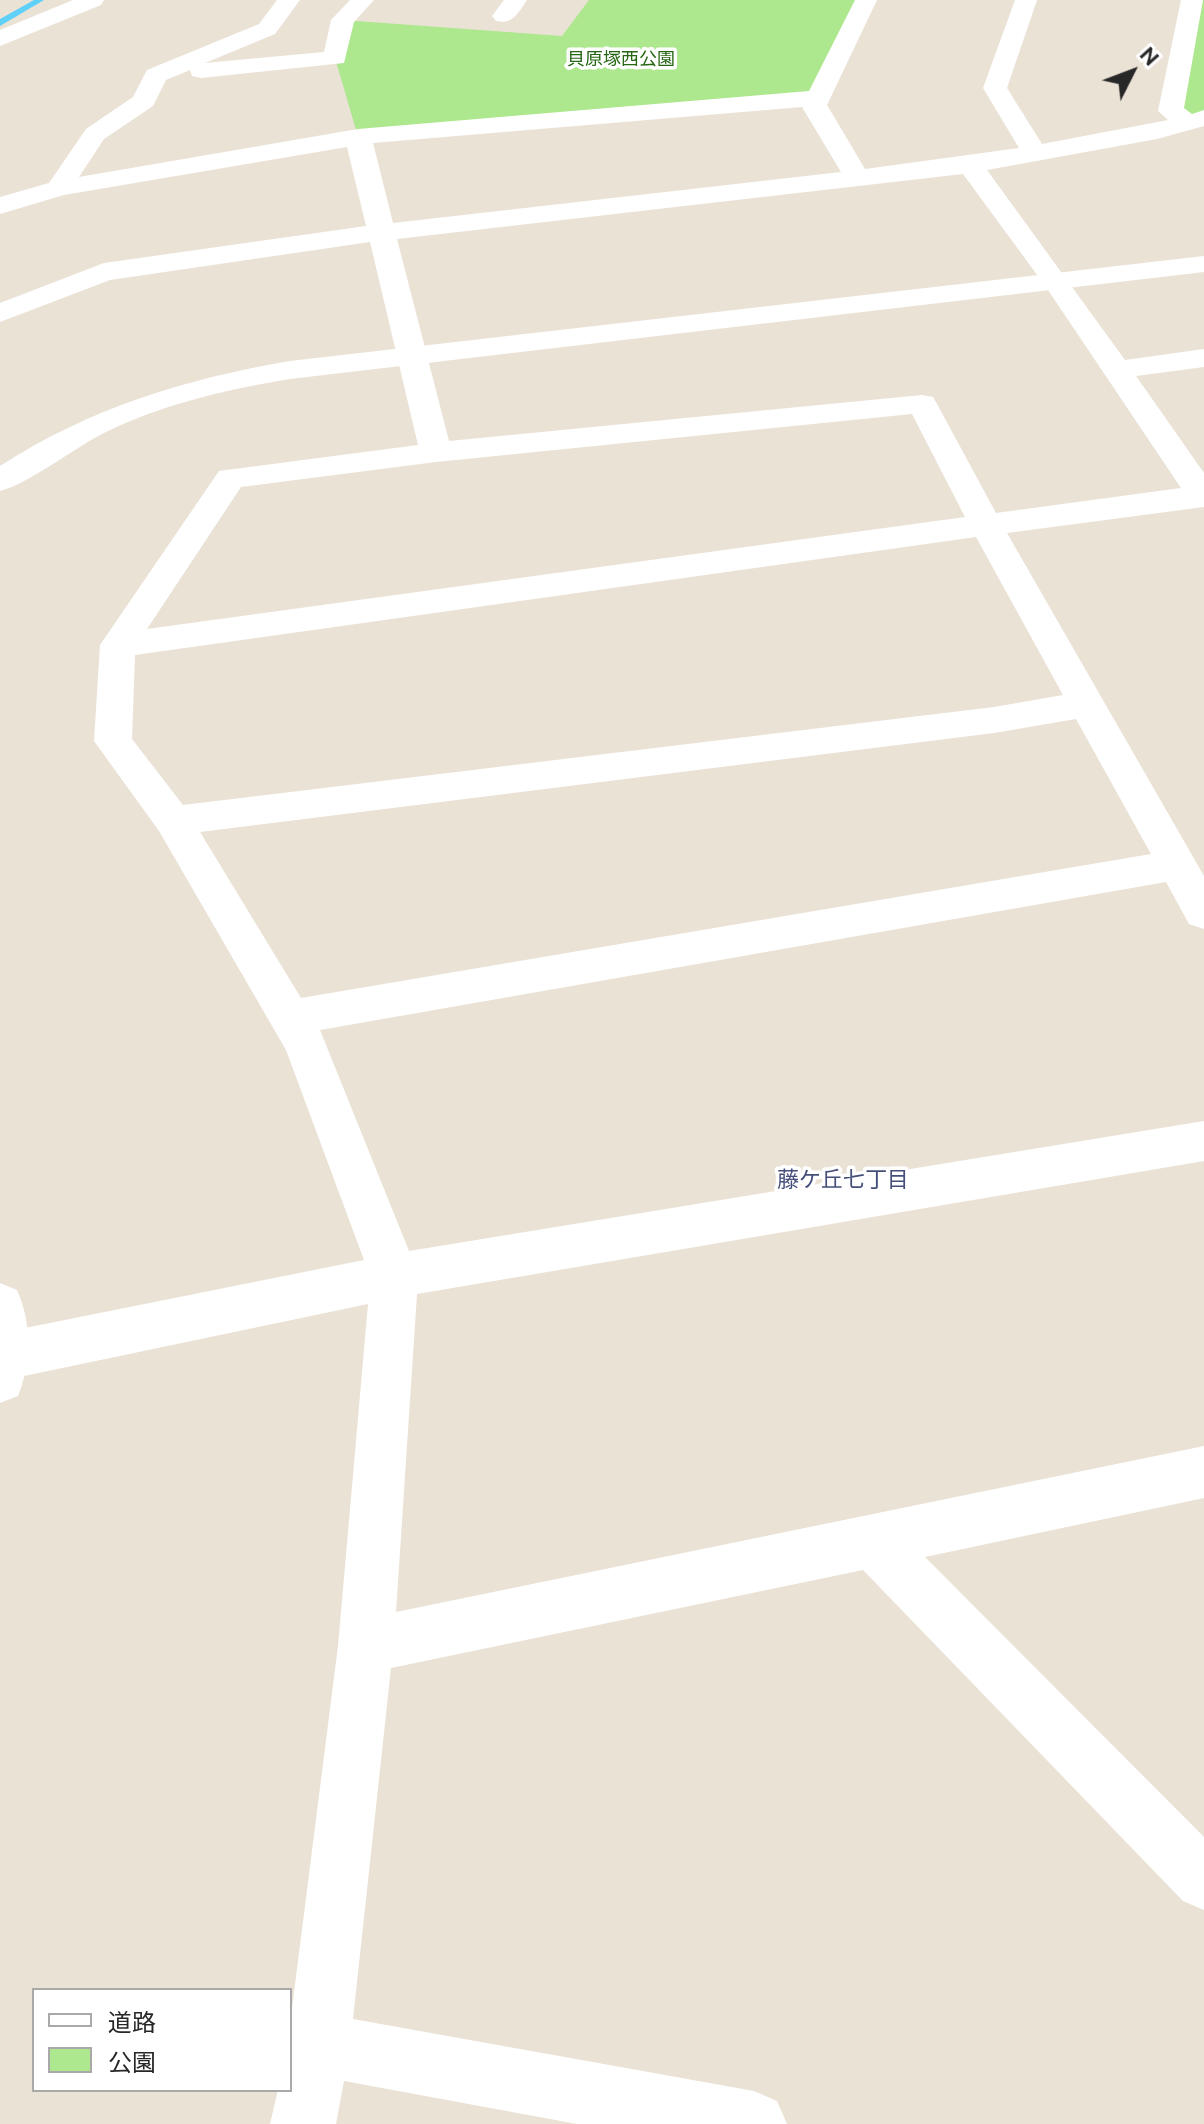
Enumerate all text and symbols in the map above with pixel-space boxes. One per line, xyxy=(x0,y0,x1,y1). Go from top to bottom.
north arrow xyxy=(1092,32,1172,112)
text: N xyxy=(1135,41,1165,70)
park label: 貝原塚西公園 xyxy=(567,48,675,70)
district label: 藤ケ丘七丁目 xyxy=(777,1167,909,1193)
legend xyxy=(32,1988,292,2092)
text: 道路 xyxy=(108,2009,156,2036)
text: 公園 xyxy=(108,2049,156,2076)

